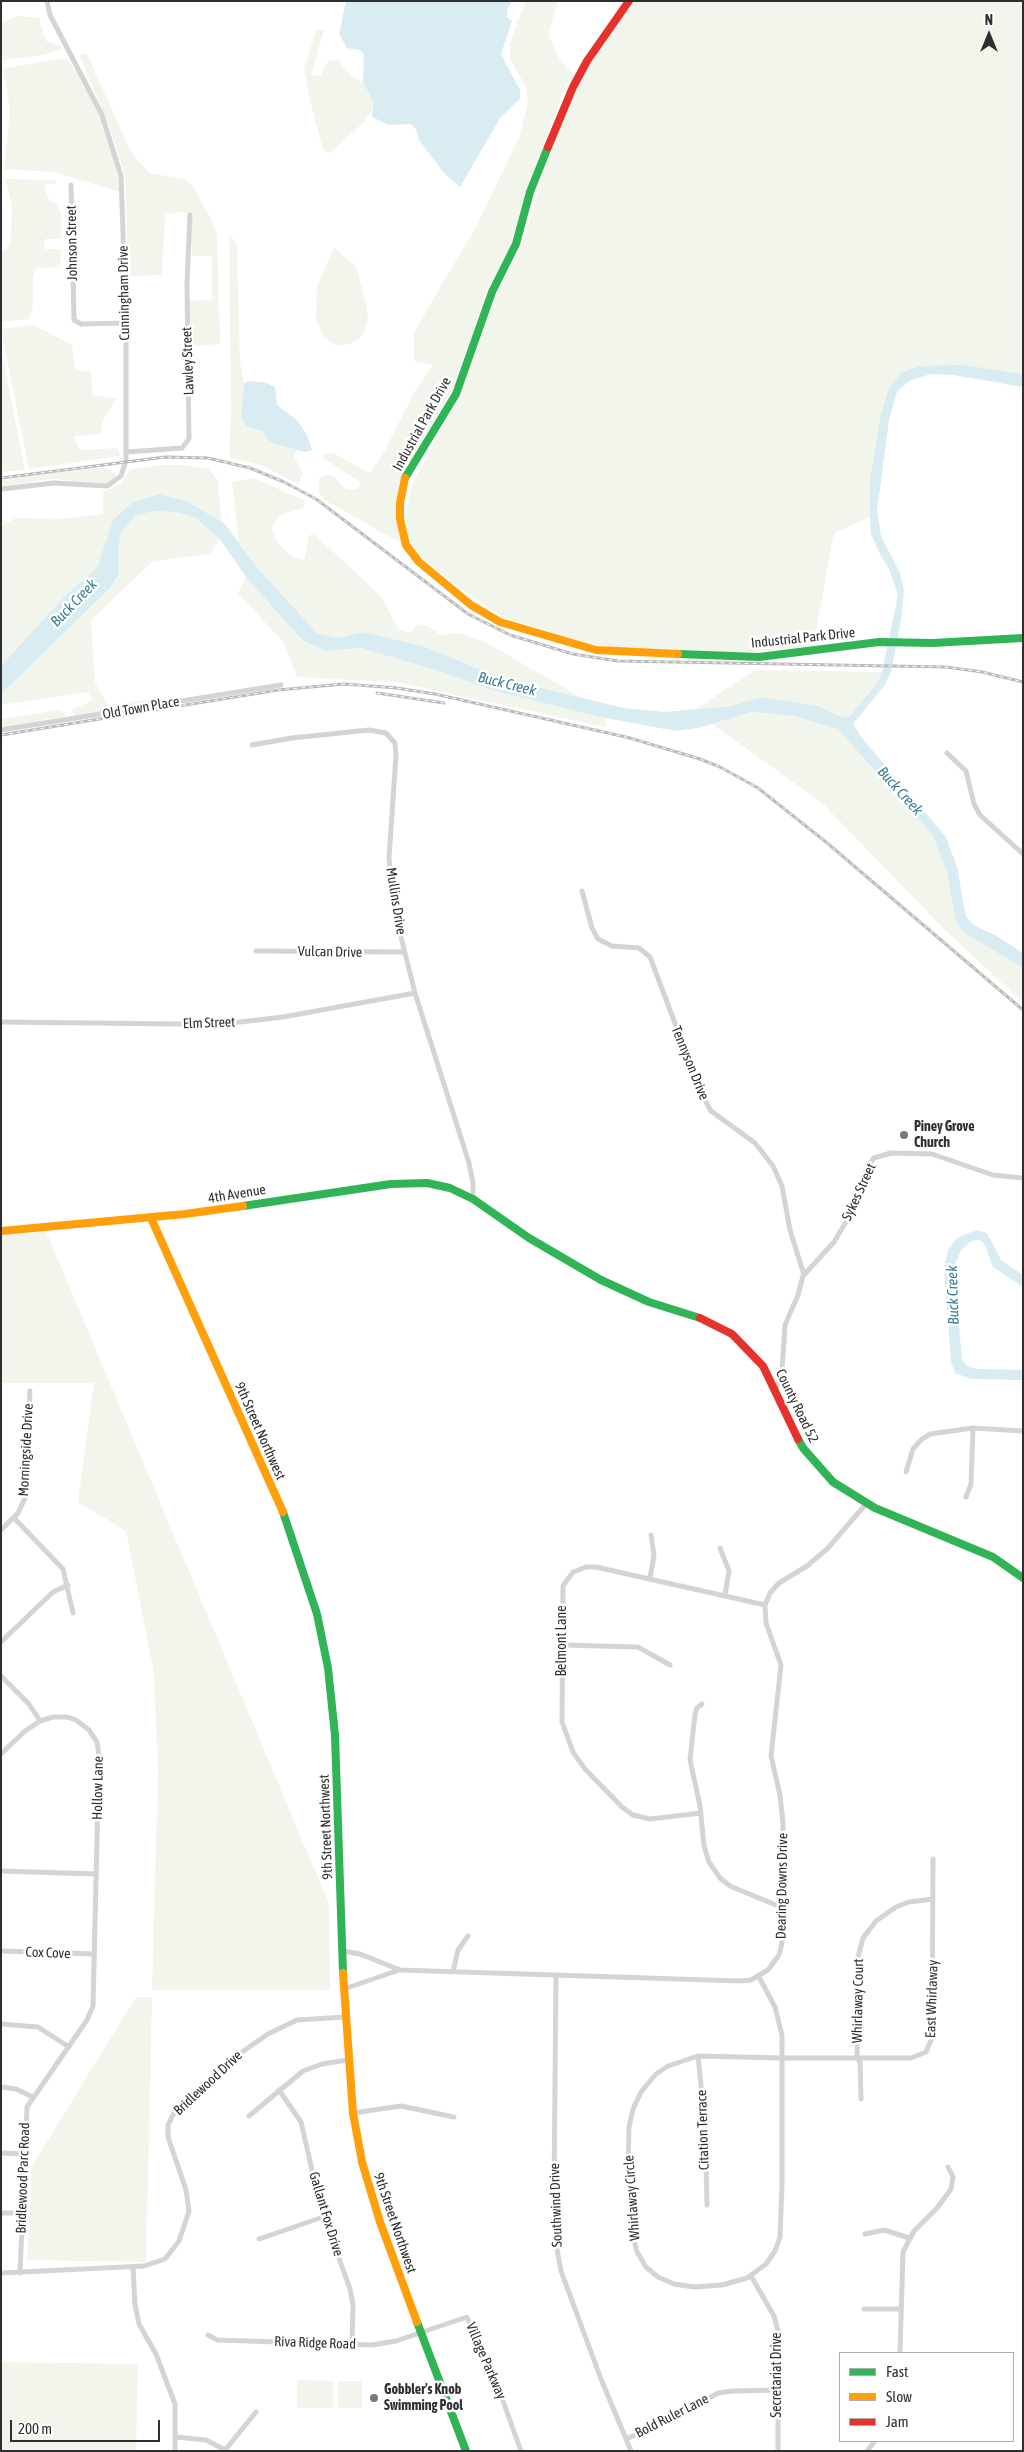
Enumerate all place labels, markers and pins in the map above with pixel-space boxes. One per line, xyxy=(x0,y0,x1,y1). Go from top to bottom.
place label: Piney Grove Church xyxy=(914,1119,975,1152)
marker: Piney Grove Church xyxy=(898,1129,910,1141)
place label: Gobbler's Knob Swimming Pool xyxy=(384,2382,463,2414)
marker: Gobbler's Knob Swimming Pool xyxy=(368,2392,380,2404)

